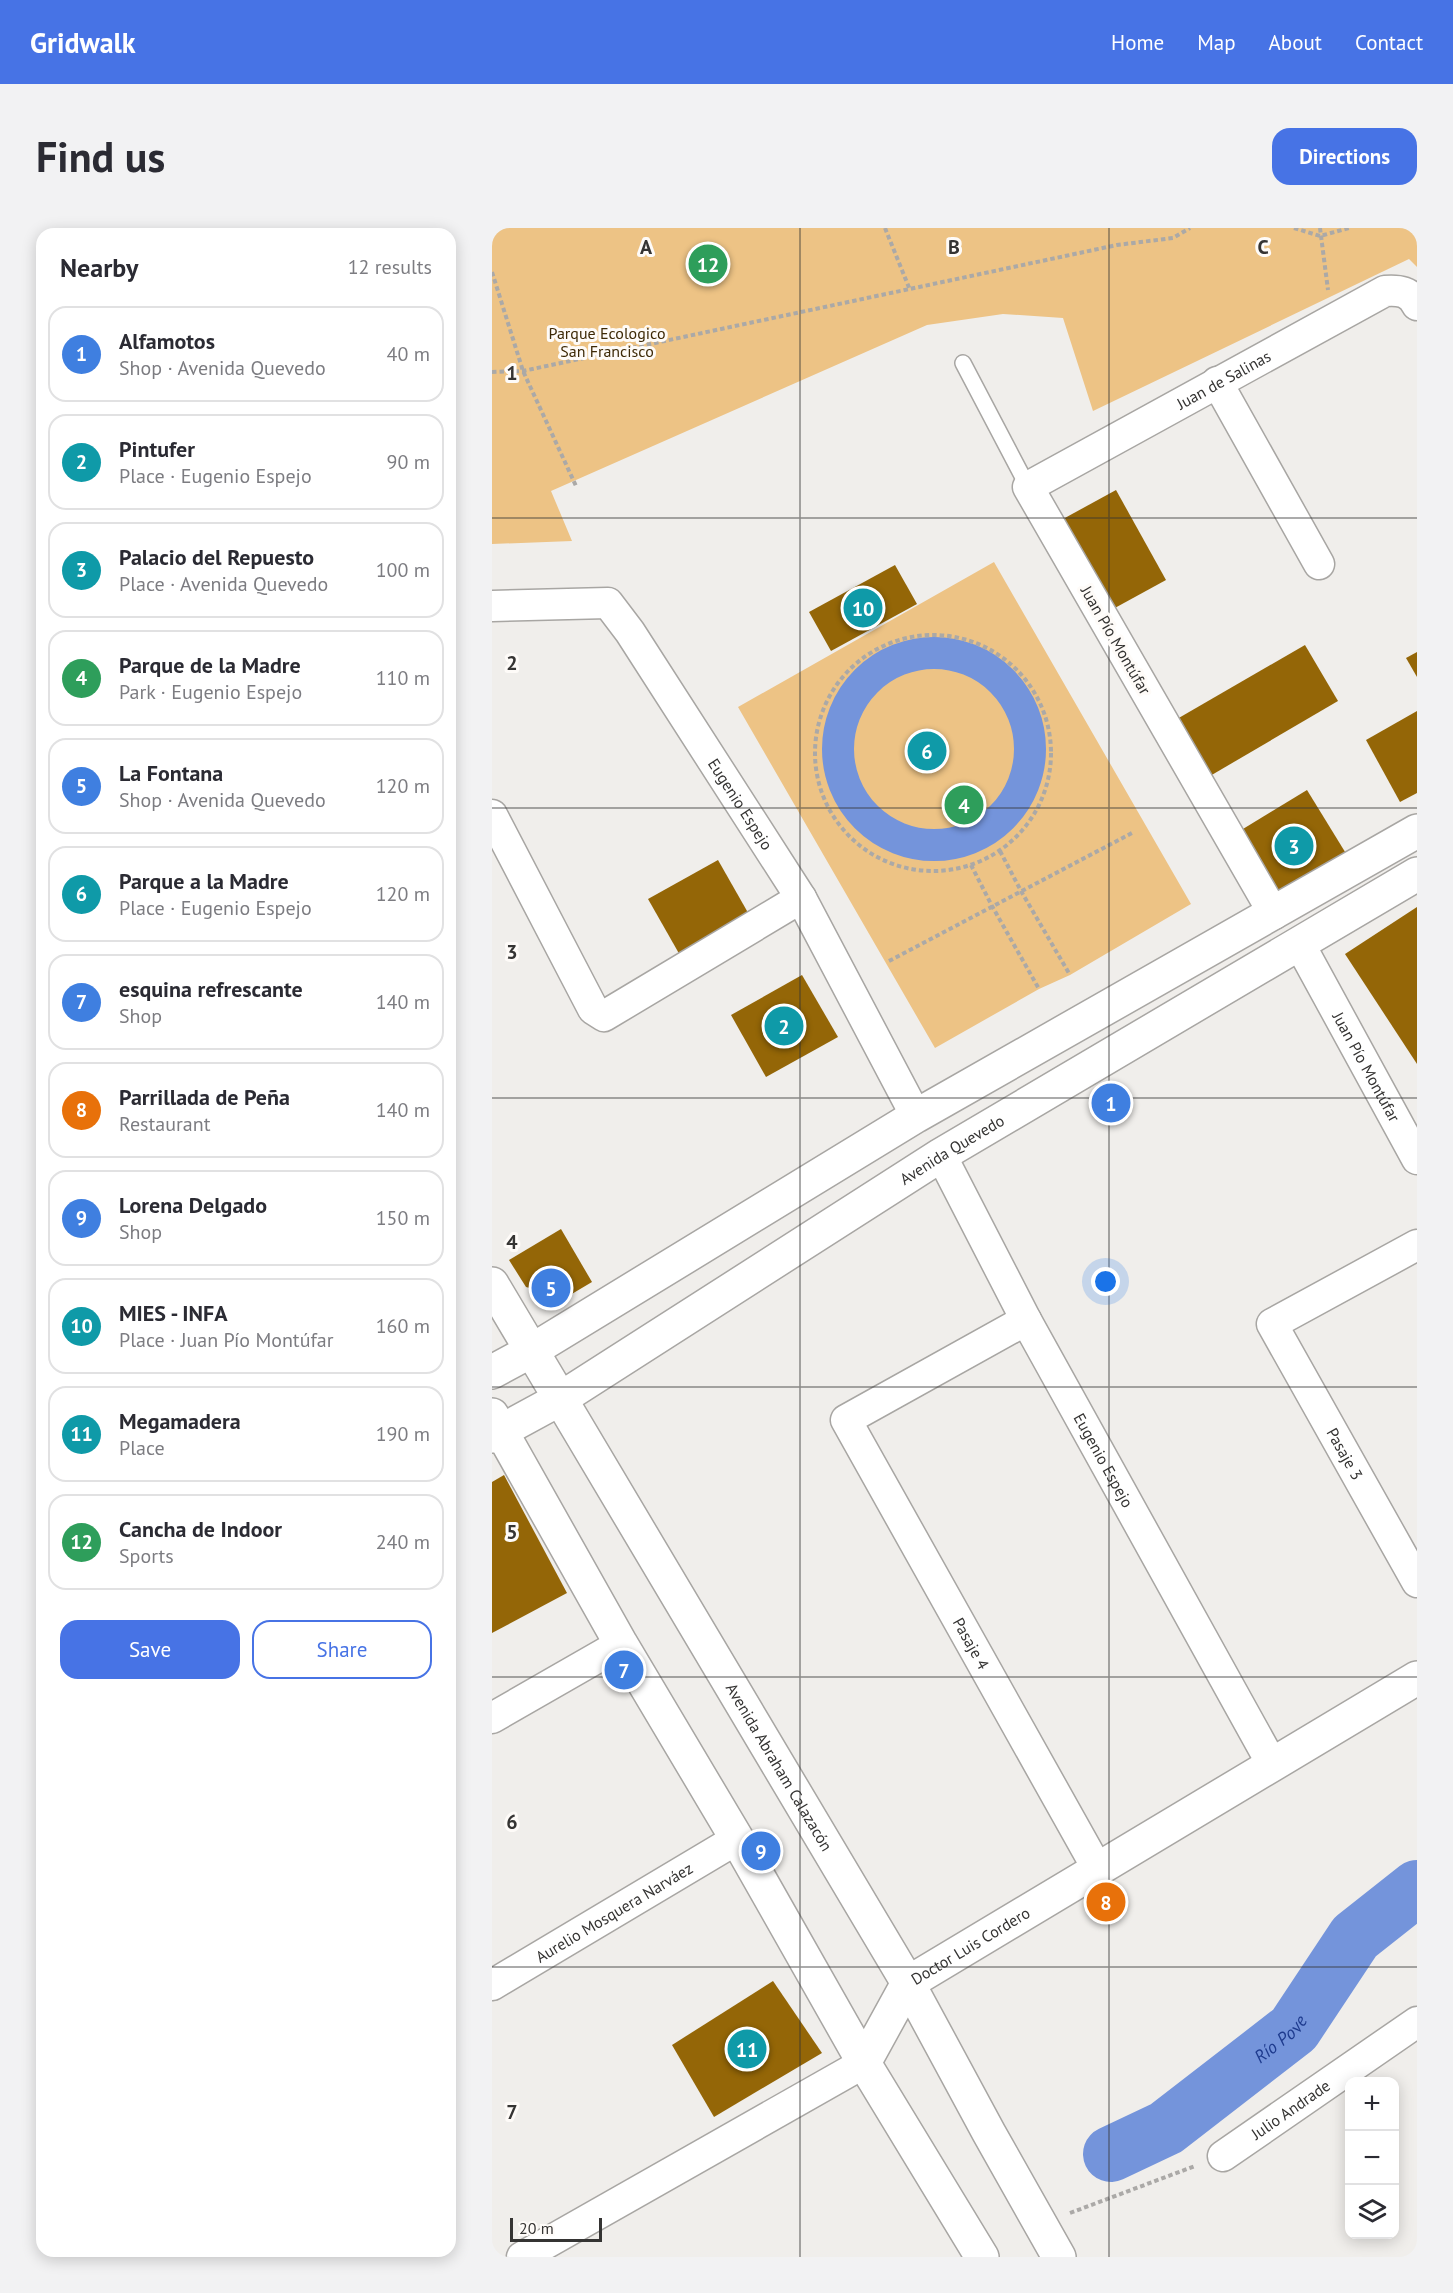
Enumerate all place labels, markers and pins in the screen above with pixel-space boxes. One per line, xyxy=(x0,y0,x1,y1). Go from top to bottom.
pin: 12 xyxy=(688,242,728,286)
pin: 10 xyxy=(844,586,883,631)
pin: 6 xyxy=(908,728,946,774)
pin: 4 xyxy=(944,782,984,828)
pin: 3 xyxy=(1274,824,1314,868)
pin: 2 xyxy=(764,1004,804,1048)
pin: 1 xyxy=(1092,1080,1130,1126)
pin: 5 xyxy=(532,1266,570,1310)
pin: 7 xyxy=(604,1648,644,1692)
pin: 9 xyxy=(742,1828,780,1874)
pin: 8 xyxy=(1086,1880,1126,1924)
pin: 11 xyxy=(728,2026,766,2072)

